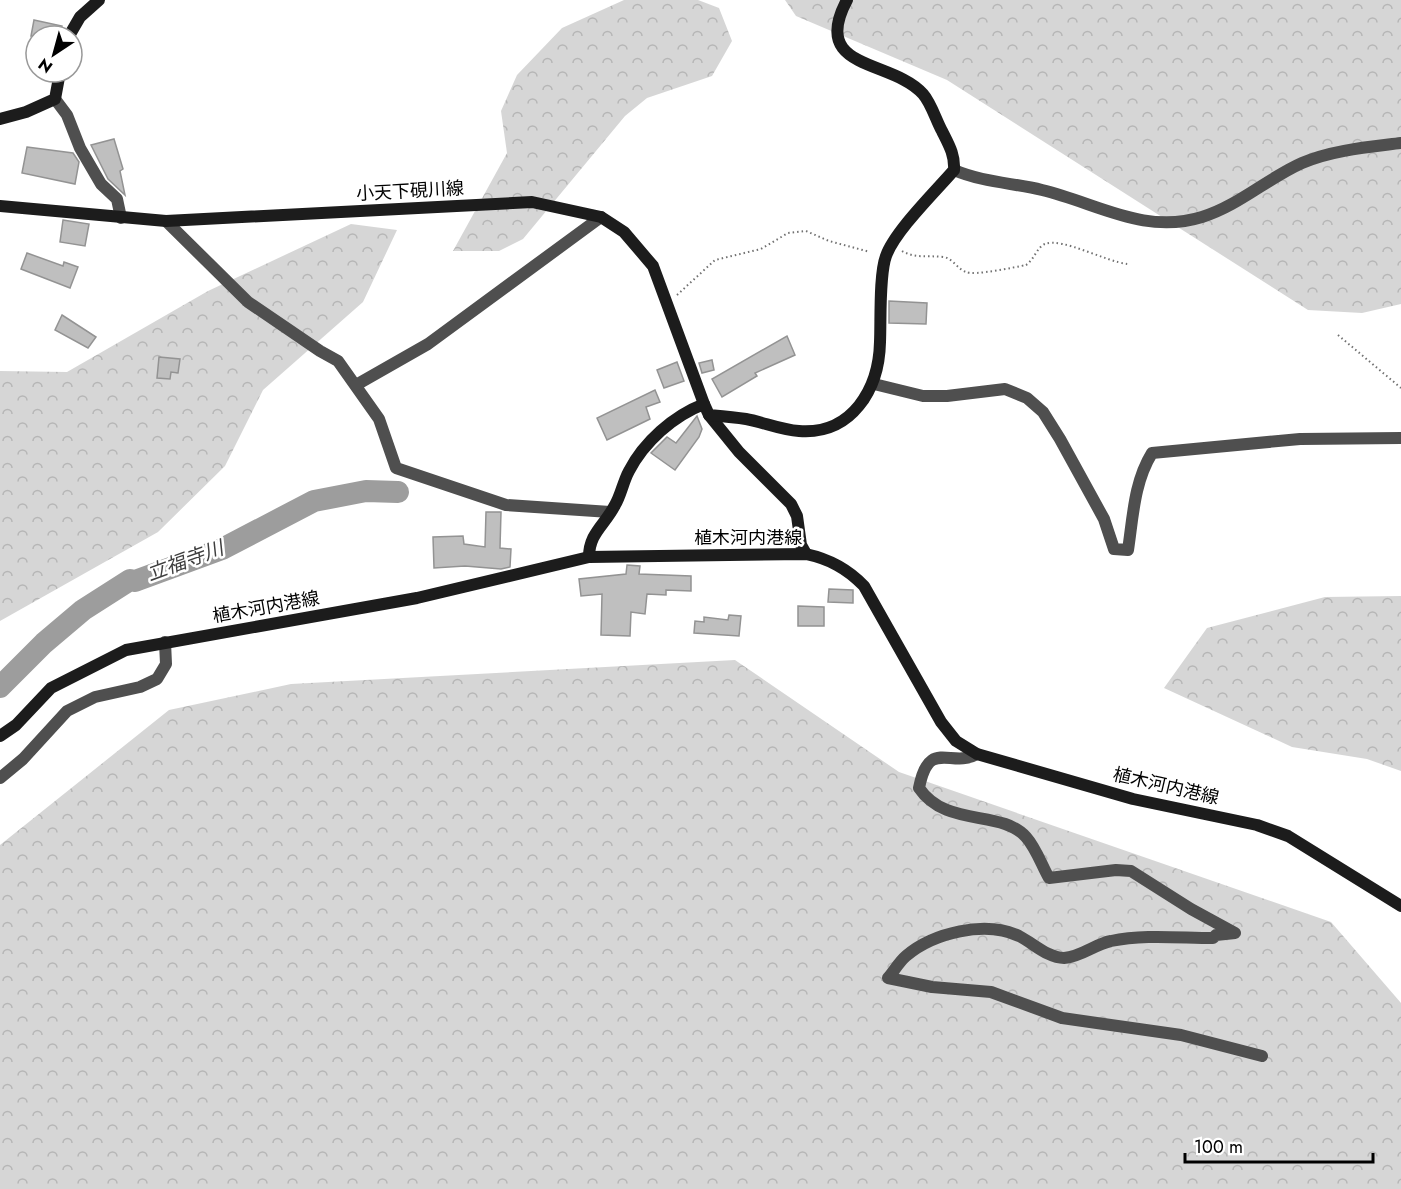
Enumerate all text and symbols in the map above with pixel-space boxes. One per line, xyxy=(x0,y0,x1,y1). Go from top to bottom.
north arrow xyxy=(24,24,84,84)
text: N xyxy=(34,53,57,79)
street label: 小天下硯川線 xyxy=(355,175,465,207)
street label: 植木河内港線 xyxy=(694,525,802,551)
water label: 立福寺川 xyxy=(142,533,229,588)
street label: 植木河内港線 xyxy=(211,585,321,629)
street label: 植木河内港線 xyxy=(1110,761,1222,811)
scale bar xyxy=(1185,1126,1372,1164)
text: 100 m xyxy=(1194,1134,1243,1160)

